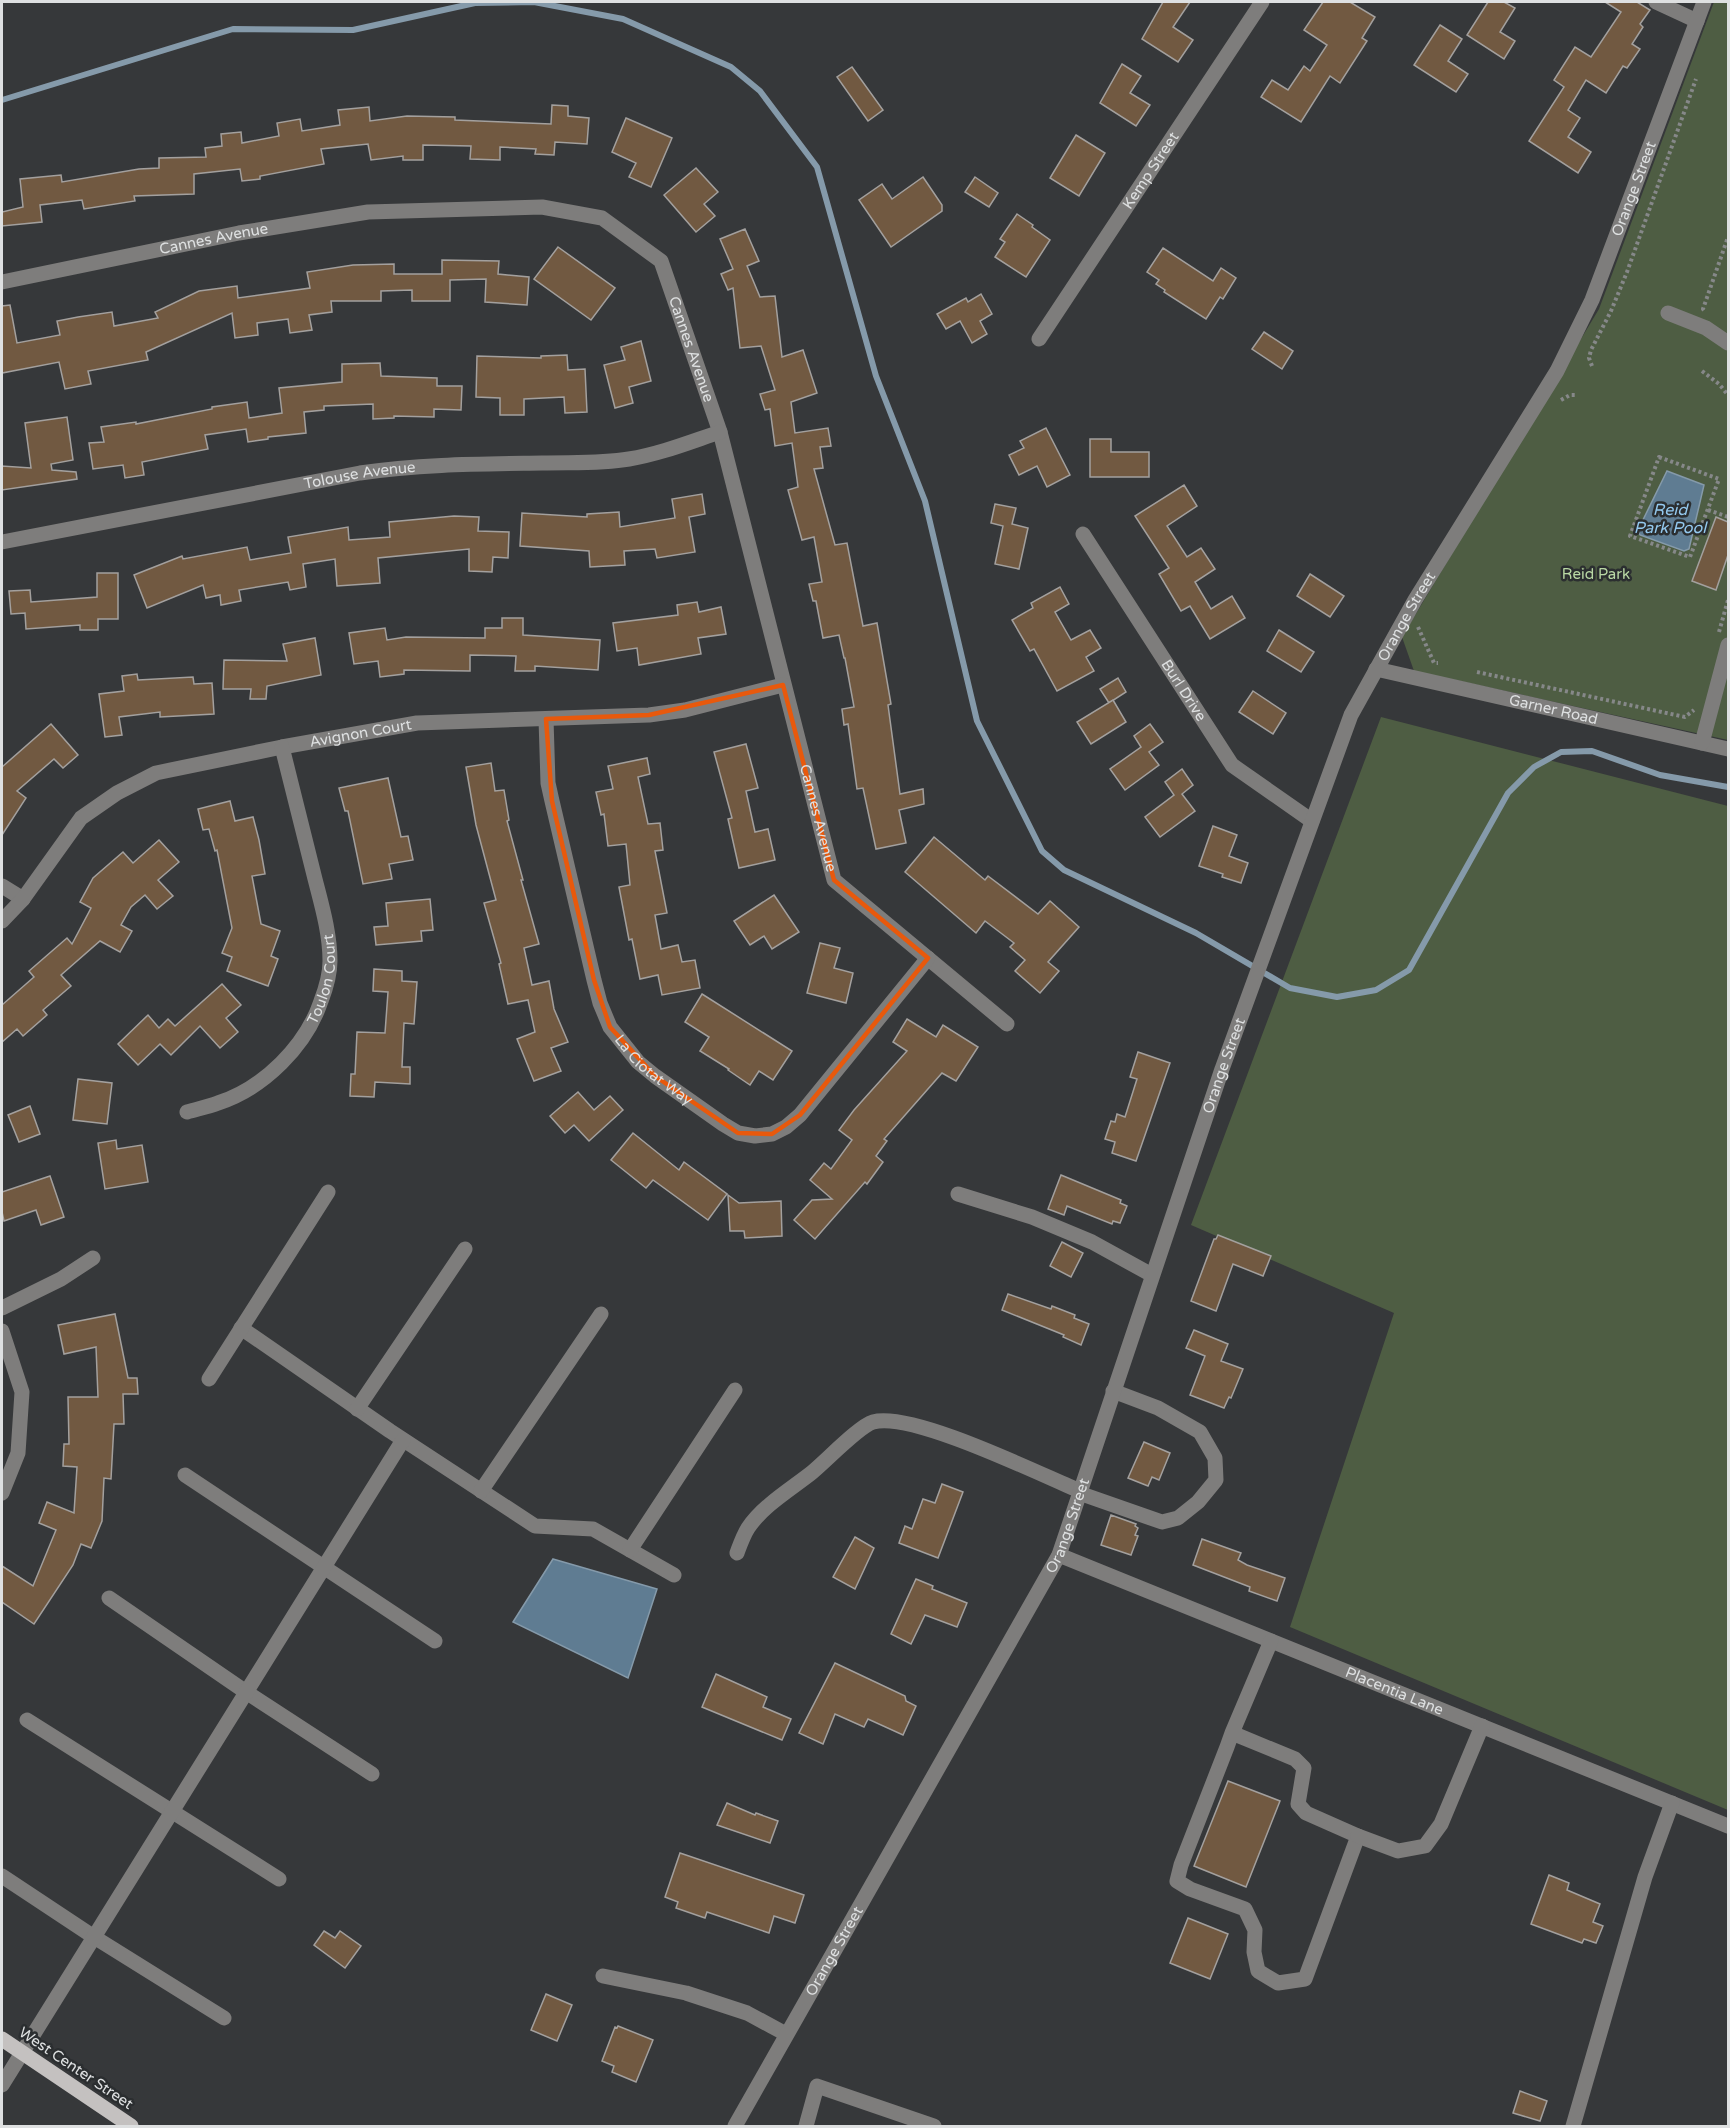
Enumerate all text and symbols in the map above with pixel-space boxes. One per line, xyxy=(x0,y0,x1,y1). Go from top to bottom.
street label: Kemp Street xyxy=(1119,128,1183,212)
street label: Orange Street xyxy=(1608,138,1660,239)
street label: Cannes Avenue xyxy=(158,219,269,258)
street label: Cannes Avenue xyxy=(665,294,718,404)
street label: Tolouse Avenue xyxy=(302,458,416,493)
water label: Reid Park Pool xyxy=(1634,500,1708,538)
park label: Reid Park xyxy=(1562,565,1630,583)
street label: Orange Street xyxy=(1374,568,1439,664)
street label: Burl Drive xyxy=(1157,656,1210,725)
street label: Garner Road xyxy=(1507,691,1600,728)
street label: Avignon Court xyxy=(308,715,413,751)
street label: Cannes Avenue xyxy=(796,762,841,874)
street label: Toulon Court xyxy=(303,933,339,1027)
street label: Orange Street xyxy=(1199,1015,1249,1116)
street label: La Ciotat Way xyxy=(611,1031,697,1109)
street label: Orange Street xyxy=(1041,1476,1093,1576)
street label: Placentia Lane xyxy=(1343,1663,1446,1719)
street label: Orange Street xyxy=(802,1903,867,1999)
street label: West Center Street xyxy=(15,2023,137,2113)

